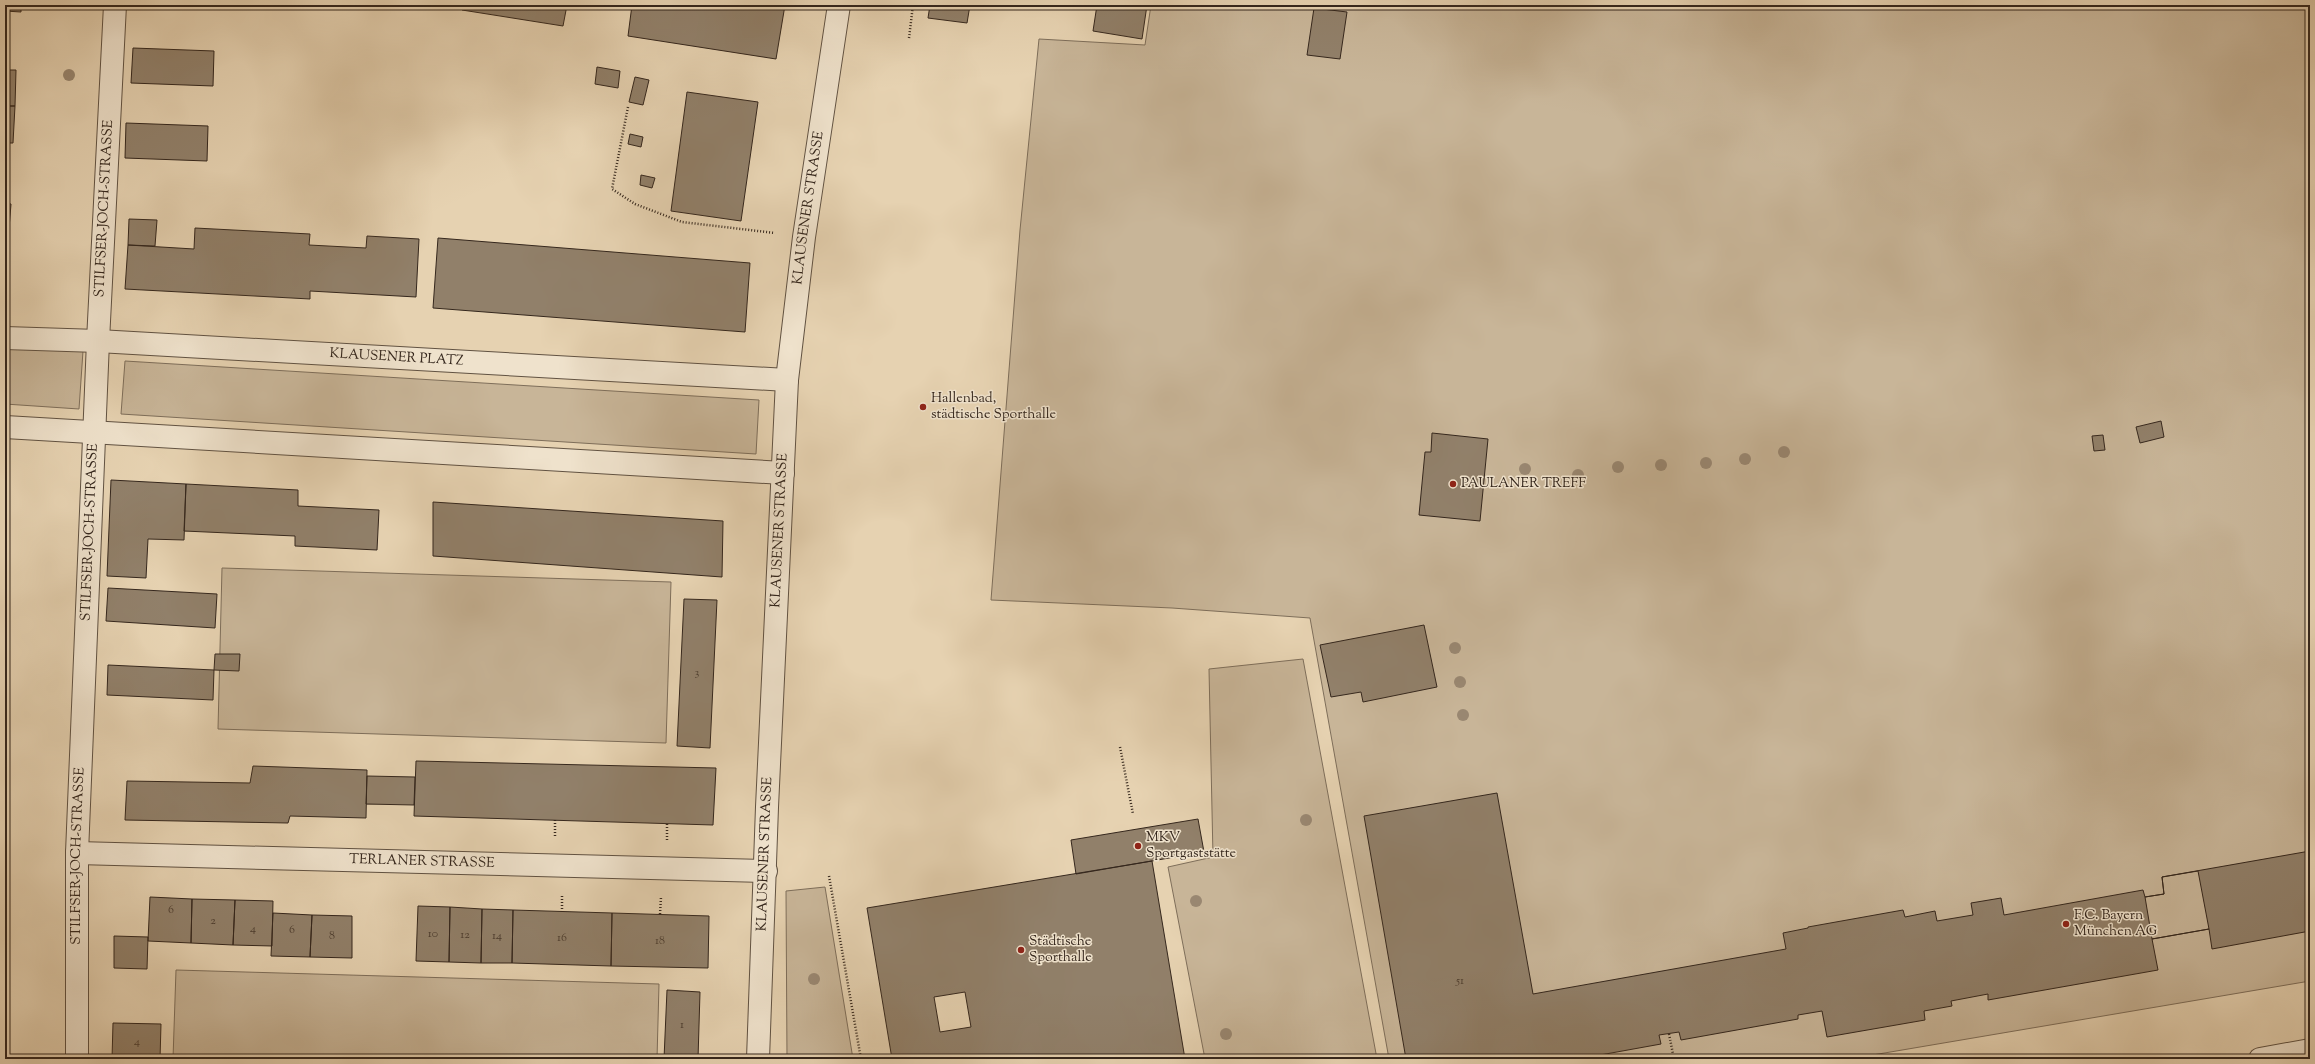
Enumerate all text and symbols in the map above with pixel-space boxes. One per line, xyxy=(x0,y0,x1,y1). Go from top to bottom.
street label: STILFSER-JOCH-STRASSE xyxy=(90,119,119,298)
street label: KLAUSENER STRASSE xyxy=(788,129,830,286)
street label: KLAUSENER PLATZ xyxy=(329,344,464,372)
place label: Hallenbad, städtische Sporthalle xyxy=(931,389,1056,425)
marker: Hallenbad, städtische Sporthalle xyxy=(918,402,928,412)
street label: STILFSER-JOCH-STRASSE xyxy=(77,443,104,621)
street label: KLAUSENER STRASSE xyxy=(766,452,794,608)
place label: PAULANER TREFF xyxy=(1461,474,1586,494)
marker: PAULANER TREFF xyxy=(1448,479,1458,489)
house number: 3 xyxy=(695,664,700,682)
street label: STILFSER-JOCH-STRASSE xyxy=(67,766,91,945)
street label: KLAUSENER STRASSE xyxy=(753,776,778,932)
place label: MKV Sportgaststätte xyxy=(1146,828,1236,864)
marker: MKV Sportgaststätte xyxy=(1133,841,1143,851)
street label: TERLANER STRASSE xyxy=(349,850,495,874)
house number: 6 xyxy=(168,901,174,919)
place label: F.C. Bayern München AG xyxy=(2074,906,2158,942)
house number: 2 xyxy=(210,912,216,930)
marker: F.C. Bayern München AG xyxy=(2061,919,2071,929)
house number: 4 xyxy=(250,920,256,938)
house number: 6 xyxy=(289,921,295,939)
house number: 10 xyxy=(428,925,438,943)
house number: 12 xyxy=(460,926,470,944)
house number: 8 xyxy=(329,927,335,945)
house number: 14 xyxy=(492,927,502,945)
house number: 16 xyxy=(557,929,567,947)
house number: 18 xyxy=(655,932,665,950)
place label: Städtische Sporthalle xyxy=(1029,932,1092,968)
marker: Städtische Sporthalle xyxy=(1016,945,1026,955)
house number: 51 xyxy=(1455,972,1464,990)
house number: 1 xyxy=(680,1016,684,1034)
house number: 4 xyxy=(134,1033,140,1051)

